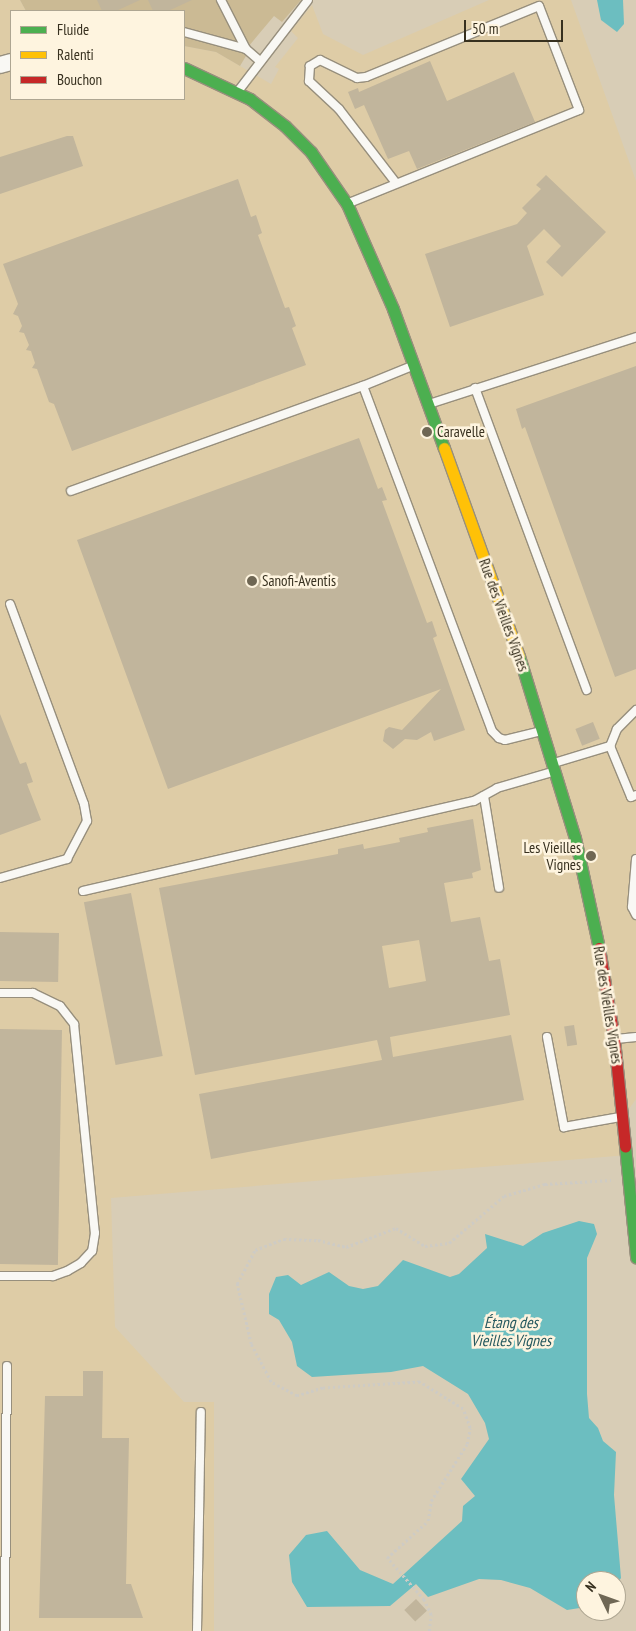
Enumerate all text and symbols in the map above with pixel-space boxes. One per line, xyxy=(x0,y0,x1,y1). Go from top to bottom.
legend xyxy=(10,10,185,100)
scale bar xyxy=(466,10,565,42)
text: 50 m xyxy=(472,19,498,38)
text: Fluide xyxy=(57,20,89,39)
text: Ralenti xyxy=(57,45,94,64)
text: Bouchon xyxy=(57,70,102,89)
place label: Caravelle xyxy=(437,423,485,441)
marker: Caravelle xyxy=(421,426,433,438)
street label: Rue des Vieilles Vignes xyxy=(475,556,533,674)
place label: Sanofi-Aventis xyxy=(262,572,336,590)
marker: Sanofi-Aventis xyxy=(246,575,258,587)
place label: Les Vieilles Vignes xyxy=(523,838,581,873)
marker: Les Vieilles Vignes xyxy=(585,850,597,862)
street label: Rue des Vieilles Vignes xyxy=(590,945,626,1065)
water label: Étang des Vieilles Vignes xyxy=(471,1312,551,1350)
north arrow xyxy=(576,1571,626,1621)
text: N xyxy=(581,1578,600,1595)

